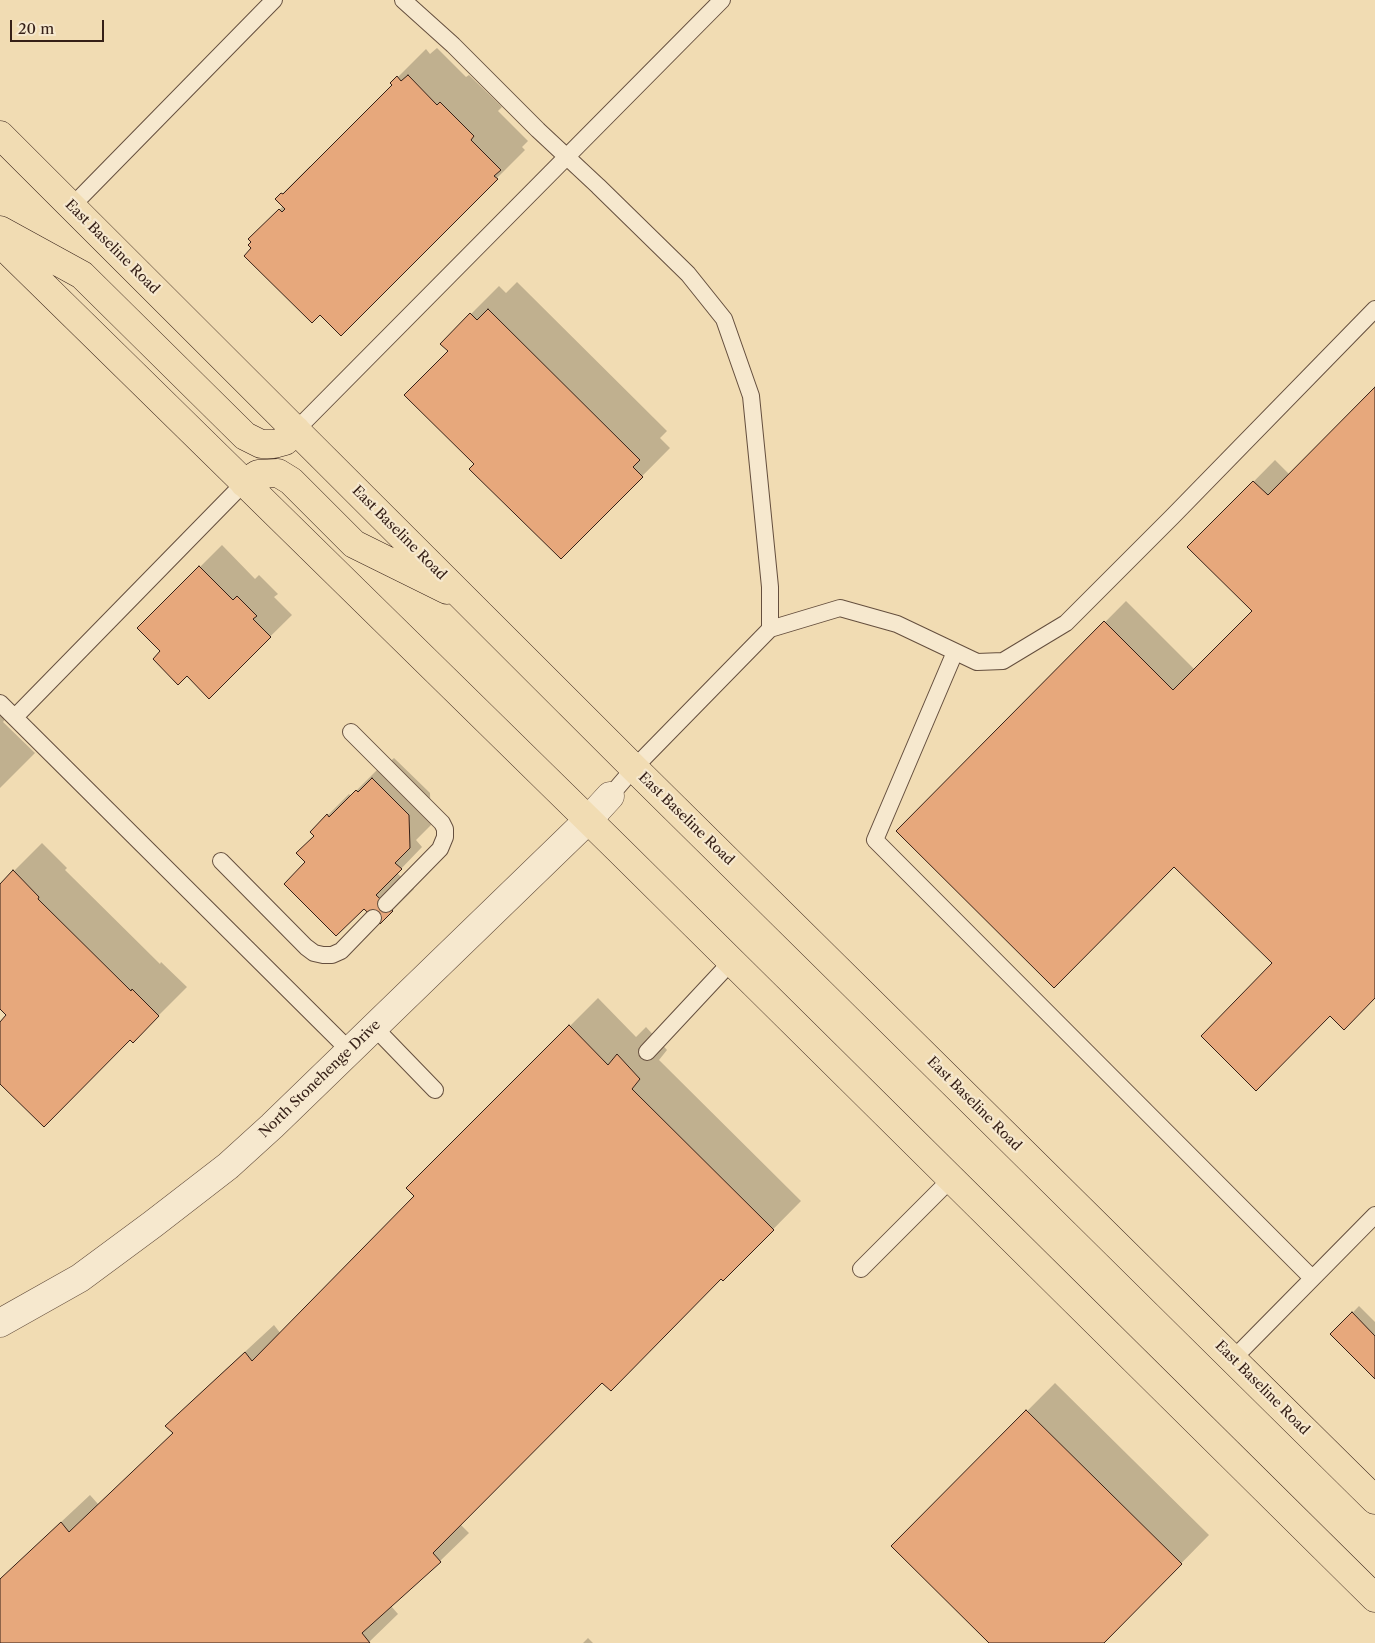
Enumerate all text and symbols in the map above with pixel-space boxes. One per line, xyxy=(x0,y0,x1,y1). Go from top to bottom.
scale bar xyxy=(12,10,106,42)
text: 20 m xyxy=(18,19,54,38)
street label: East Baseline Road xyxy=(61,196,163,298)
street label: East Baseline Road xyxy=(348,482,450,584)
street label: East Baseline Road xyxy=(635,769,737,869)
street label: North Stonehenge Drive xyxy=(256,1017,384,1141)
street label: East Baseline Road xyxy=(923,1053,1025,1155)
street label: East Baseline Road xyxy=(1211,1337,1313,1439)

